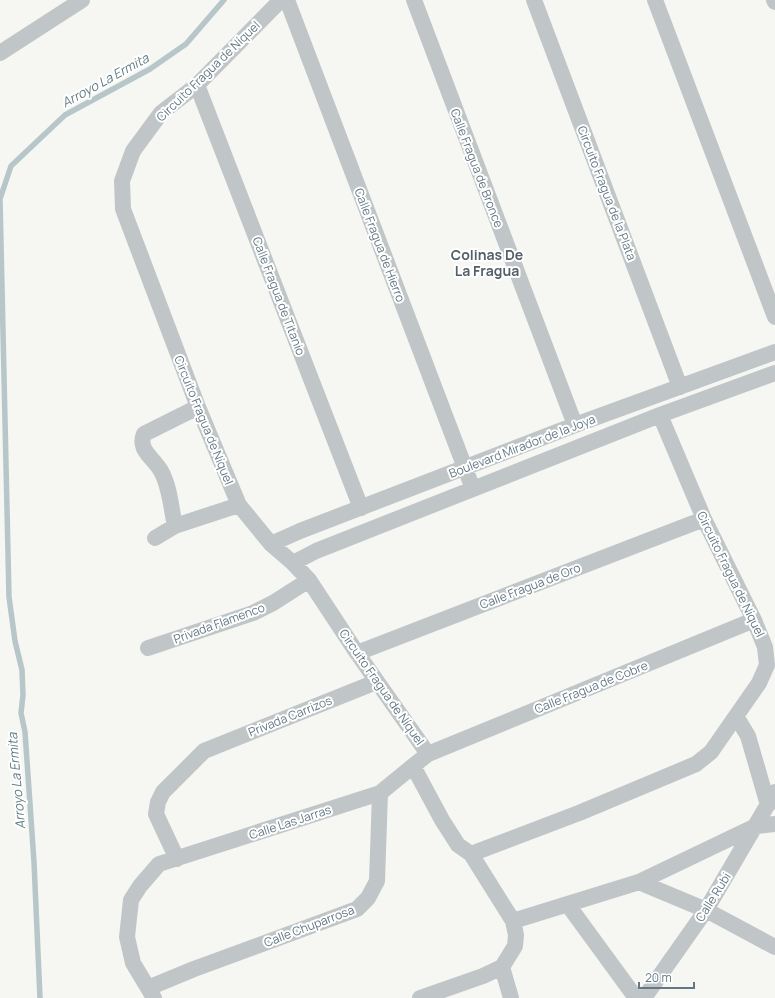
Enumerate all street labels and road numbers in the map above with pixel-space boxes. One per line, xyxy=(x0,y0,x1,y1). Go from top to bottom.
street label: Circuito Fragua de Níquel xyxy=(152,17,264,125)
street label: Calle Fragua de Bronce xyxy=(446,106,508,230)
street label: Circuito Fragua de la Plata xyxy=(573,123,641,263)
street label: Calle Fragua de Hierro xyxy=(350,186,410,304)
street label: Calle Fragua de Titanio xyxy=(249,234,309,358)
street label: Circuito Fragua de Níquel xyxy=(170,353,238,487)
street label: Boulevard Mirador de la Joya xyxy=(446,410,598,482)
street label: Circuito Fragua de Níquel xyxy=(693,508,769,640)
street label: Calle Fragua de Oro xyxy=(477,559,583,613)
street label: Privada Flamenco xyxy=(171,599,267,647)
street label: Circuito Fragua de Níquel xyxy=(335,626,429,748)
street label: Calle Fragua de Cobre xyxy=(532,656,650,718)
street label: Privada Carrizos xyxy=(246,691,334,741)
street label: Calle Las Jarras xyxy=(247,801,333,843)
street label: Calle Rubi xyxy=(691,869,735,925)
street label: Calle Chuparrosa xyxy=(261,901,357,951)

